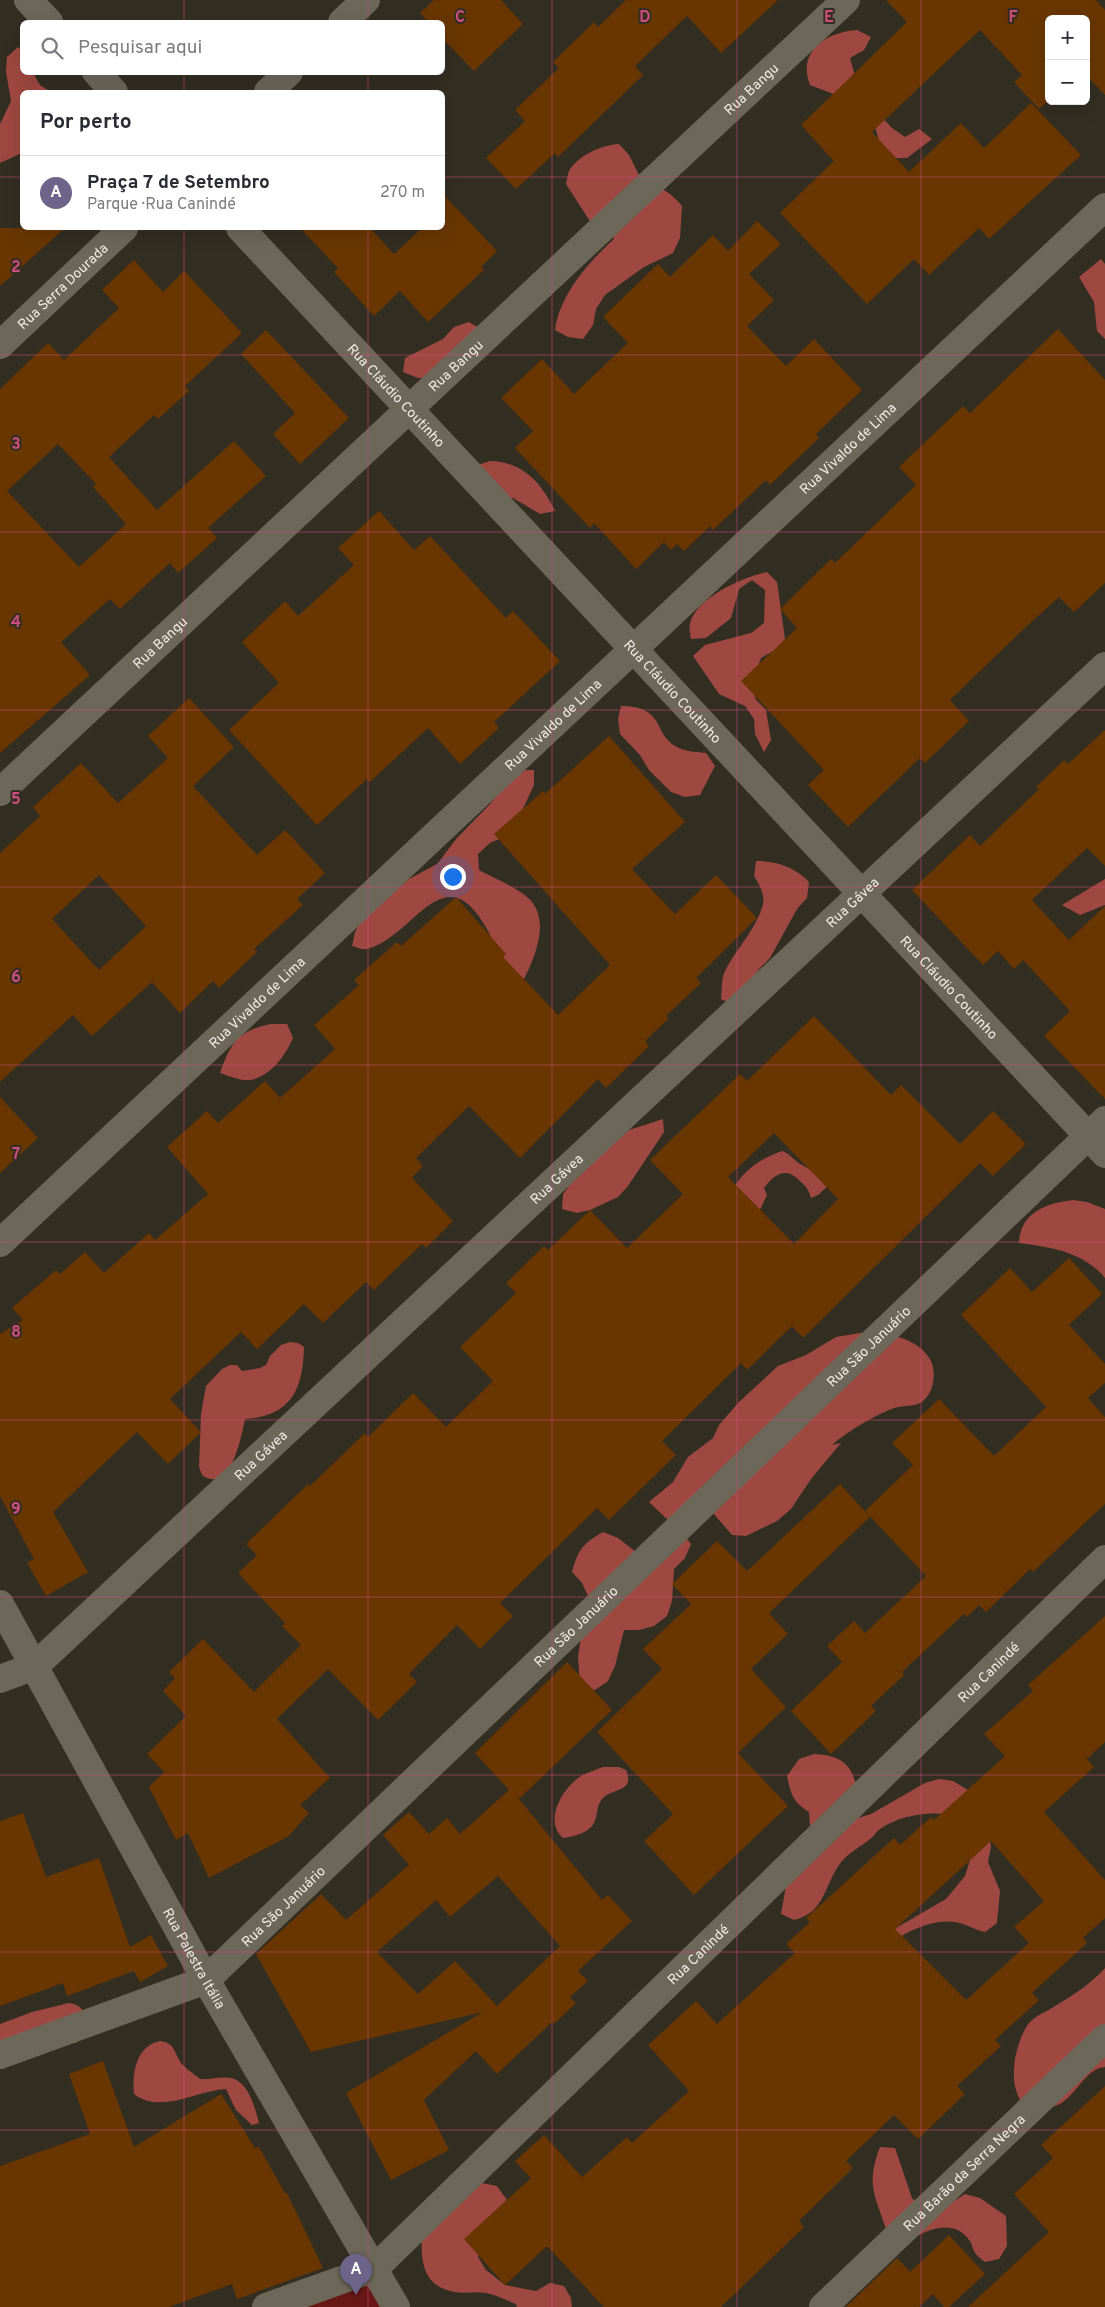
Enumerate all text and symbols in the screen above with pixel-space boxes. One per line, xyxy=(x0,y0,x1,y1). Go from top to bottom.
text: C xyxy=(455,8,465,28)
text: D xyxy=(639,8,651,28)
text: E xyxy=(824,8,834,28)
text: F xyxy=(1008,8,1018,28)
map controls xyxy=(1045,15,1090,105)
button: + xyxy=(1045,15,1090,60)
search box xyxy=(20,20,445,75)
icon: search xyxy=(38,34,66,62)
text: Pesquisar aqui xyxy=(78,36,202,60)
street label: Rua Bangu xyxy=(721,60,783,119)
button: − xyxy=(1045,60,1090,105)
text: Por perto xyxy=(40,109,132,136)
text: Praça 7 de Setembro xyxy=(87,171,270,195)
text: A xyxy=(50,183,62,203)
text: 270 m xyxy=(380,183,425,203)
text: Parque · Rua Canindé xyxy=(87,195,236,215)
street label: Rua Serra Dourada xyxy=(15,240,112,334)
text: 2 xyxy=(11,258,21,278)
street label: Rua Bangu xyxy=(426,337,487,396)
street label: Rua Cláudio Coutinho xyxy=(343,341,448,452)
street label: Rua Vivaldo de Lima xyxy=(797,400,901,499)
text: 3 xyxy=(11,435,21,455)
text: 4 xyxy=(11,613,21,633)
street label: Rua Bangu xyxy=(130,614,192,673)
street label: Rua Cláudio Coutinho xyxy=(619,637,724,748)
street label: Rua Vivaldo de Lima xyxy=(502,676,606,775)
text: 5 xyxy=(11,790,21,810)
your location xyxy=(440,864,466,890)
street label: Rua Gávea xyxy=(823,874,883,932)
street label: Rua Cláudio Coutinho xyxy=(896,933,1001,1044)
street label: Rua Vivaldo de Lima xyxy=(206,954,310,1053)
text: 6 xyxy=(11,968,21,988)
text: 7 xyxy=(12,1145,20,1165)
street label: Rua Gávea xyxy=(527,1151,588,1209)
street label: Rua São Januário xyxy=(824,1303,915,1391)
text: 8 xyxy=(11,1323,21,1343)
street label: Rua Gávea xyxy=(231,1427,292,1485)
text: 9 xyxy=(11,1500,21,1520)
street label: Rua São Januário xyxy=(531,1583,623,1671)
street label: Rua Canindé xyxy=(955,1639,1024,1707)
street label: Rua São Januário xyxy=(239,1863,330,1951)
street label: Rua Palestra Itália xyxy=(158,1905,228,2013)
street label: Rua Canindé xyxy=(665,1922,733,1989)
street label: Rua Barão da Serra Negra xyxy=(901,2111,1030,2236)
pin: A xyxy=(340,2254,372,2295)

